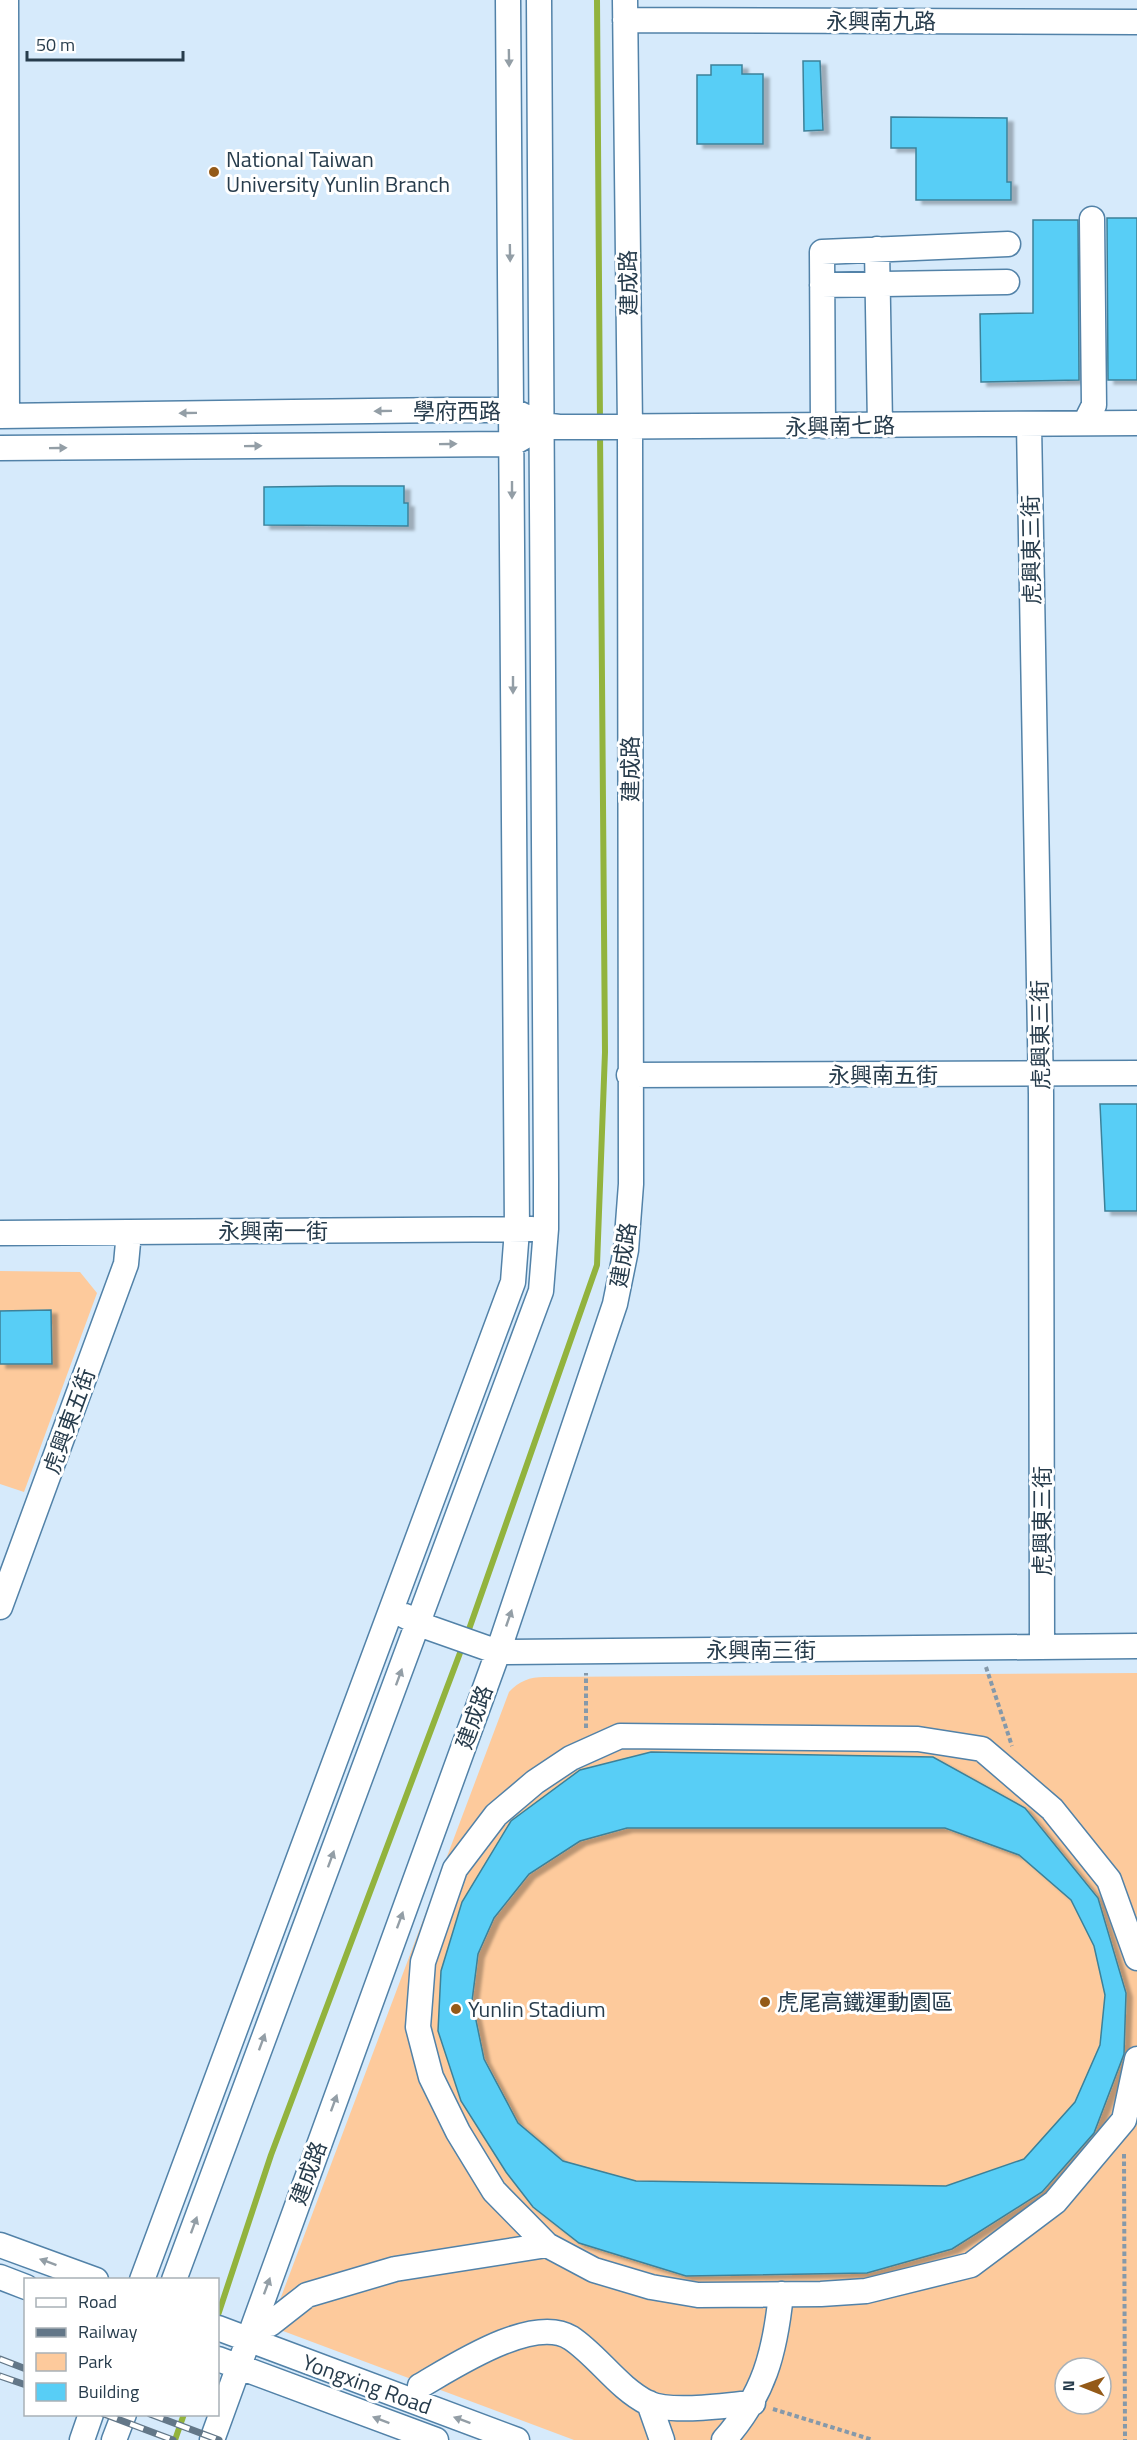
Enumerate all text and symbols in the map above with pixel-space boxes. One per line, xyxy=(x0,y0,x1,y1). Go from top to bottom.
street label: 永興南九路 xyxy=(826,4,936,38)
scale bar xyxy=(27,24,183,62)
text: 50 m xyxy=(36,31,75,58)
one-way arrow xyxy=(504,49,513,68)
place label: National Taiwan University Yunlin Branch xyxy=(226,142,450,201)
marker: National Taiwan University Yunlin Branch xyxy=(207,165,221,179)
one-way arrow xyxy=(505,244,515,263)
street label: 建成路 xyxy=(610,250,646,316)
street label: 學府西路 xyxy=(413,394,501,428)
one-way arrow xyxy=(373,406,392,416)
one-way arrow xyxy=(178,408,197,418)
street label: 永興南七路 xyxy=(785,408,895,444)
one-way arrow xyxy=(439,439,458,449)
one-way arrow xyxy=(244,441,263,451)
one-way arrow xyxy=(49,443,68,453)
one-way arrow xyxy=(507,481,517,500)
street label: 虎興東三街 xyxy=(1013,495,1049,605)
one-way arrow xyxy=(508,676,518,695)
street label: 建成路 xyxy=(613,736,647,802)
street label: 虎興東三街 xyxy=(1022,980,1058,1090)
street label: 永興南五街 xyxy=(828,1058,938,1092)
street label: 永興南一街 xyxy=(218,1214,328,1248)
street label: 建成路 xyxy=(601,1220,645,1290)
street label: 虎興東五街 xyxy=(34,1363,104,1479)
street label: 虎興東三街 xyxy=(1025,1466,1059,1576)
one-way arrow xyxy=(505,1609,515,1627)
street label: 永興南三街 xyxy=(706,1633,816,1667)
one-way arrow xyxy=(394,1667,404,1685)
street label: 建成路 xyxy=(447,1680,501,1754)
one-way arrow xyxy=(326,1850,336,1868)
one-way arrow xyxy=(396,1911,406,1929)
place label: 虎尾高鐵運動園區 xyxy=(777,1985,953,2019)
place label: Yunlin Stadium xyxy=(468,1992,606,2026)
marker: 虎尾高鐵運動園區 xyxy=(758,1995,772,2009)
marker: Yunlin Stadium xyxy=(449,2002,463,2016)
one-way arrow xyxy=(258,2033,268,2051)
one-way arrow xyxy=(329,2094,339,2112)
street label: 建成路 xyxy=(281,2136,335,2210)
one-way arrow xyxy=(190,2216,200,2234)
one-way arrow xyxy=(39,2257,57,2266)
one-way arrow xyxy=(263,2277,273,2295)
legend xyxy=(24,2278,219,2416)
text: Road xyxy=(78,2288,117,2315)
text: Railway xyxy=(78,2318,138,2345)
street label: Yongxing Road xyxy=(298,2345,436,2423)
text: Park xyxy=(78,2348,113,2375)
north arrow xyxy=(1053,2356,1113,2416)
text: Building xyxy=(78,2378,139,2405)
text: N xyxy=(1056,2380,1080,2391)
one-way arrow xyxy=(372,2414,390,2424)
one-way arrow xyxy=(453,2414,471,2424)

